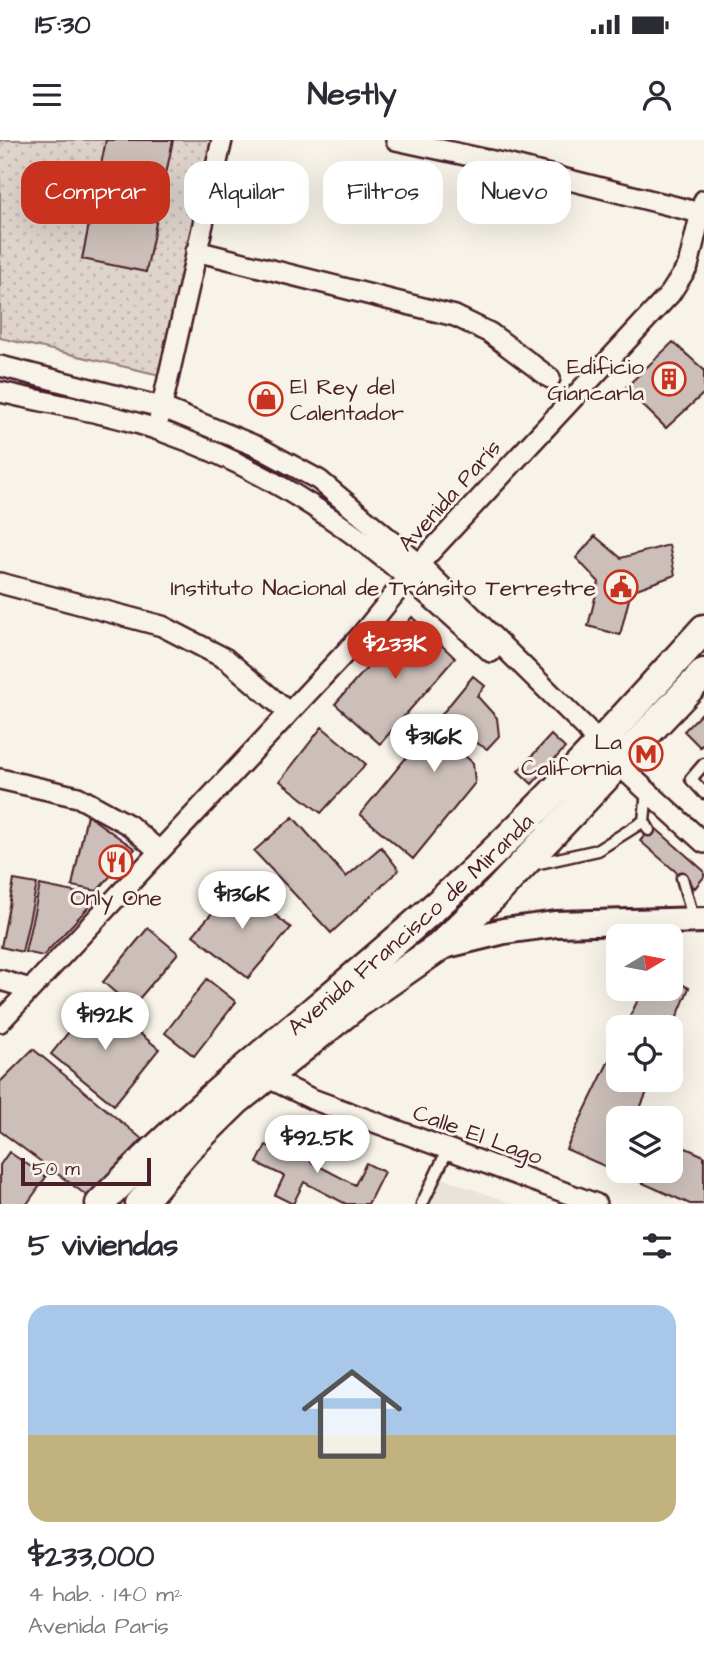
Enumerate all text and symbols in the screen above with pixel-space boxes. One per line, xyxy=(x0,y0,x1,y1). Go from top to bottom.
text: 15:30 xyxy=(35,7,91,43)
text: Nestly xyxy=(308,72,396,117)
icon: menu xyxy=(28,76,66,114)
icon: person xyxy=(638,76,676,114)
chip: Comprar xyxy=(21,161,170,224)
chip: Alquilar xyxy=(184,161,309,224)
chip: Filtros xyxy=(323,161,443,224)
chip: Nuevo xyxy=(457,161,571,224)
place label: Edificio Giancarla xyxy=(547,351,644,409)
building icon: Edificio Giancarla xyxy=(650,360,688,398)
place label: El Rey del Calentador xyxy=(290,371,404,429)
shop icon: El Rey del Calentador xyxy=(247,380,285,418)
street label: Avenida París xyxy=(391,433,509,559)
public building icon: Instituto Nacional de Tránsito Terrestre xyxy=(602,568,640,606)
place label: Instituto Nacional de Tránsito Terrestre xyxy=(170,572,596,604)
pin: $233K xyxy=(346,622,444,681)
text: $233K xyxy=(363,628,427,660)
pin: $316K xyxy=(385,714,483,774)
text: $316K xyxy=(406,721,462,753)
place label: La California xyxy=(521,726,622,784)
metro station icon: La California xyxy=(627,735,665,773)
street label: Avenida Francisco de Miranda xyxy=(281,806,541,1043)
restaurant icon: Only One xyxy=(97,843,135,881)
pin: $136K xyxy=(193,872,291,931)
text: $136K xyxy=(214,878,270,910)
place label: Only One xyxy=(70,882,162,915)
north arrow xyxy=(606,924,682,1001)
map controls xyxy=(606,924,683,1183)
pin: $192K xyxy=(56,992,154,1052)
text: $192K xyxy=(77,999,133,1031)
button: locate xyxy=(606,1015,683,1092)
street label: Calle El Lago xyxy=(408,1097,547,1174)
button: layers xyxy=(606,1106,683,1183)
pin: $92.5K xyxy=(260,1116,374,1175)
text: $92.5K xyxy=(281,1122,353,1154)
scale bar xyxy=(21,1155,150,1187)
text: 50 m xyxy=(32,1156,80,1183)
text: 5 viviendas xyxy=(28,1225,178,1267)
icon: filters xyxy=(638,1227,676,1265)
icon: home xyxy=(289,1351,415,1477)
text: $233,000 xyxy=(28,1536,155,1578)
text: 4 hab. · 140 m² xyxy=(28,1578,183,1610)
text: Avenida París xyxy=(28,1610,169,1642)

